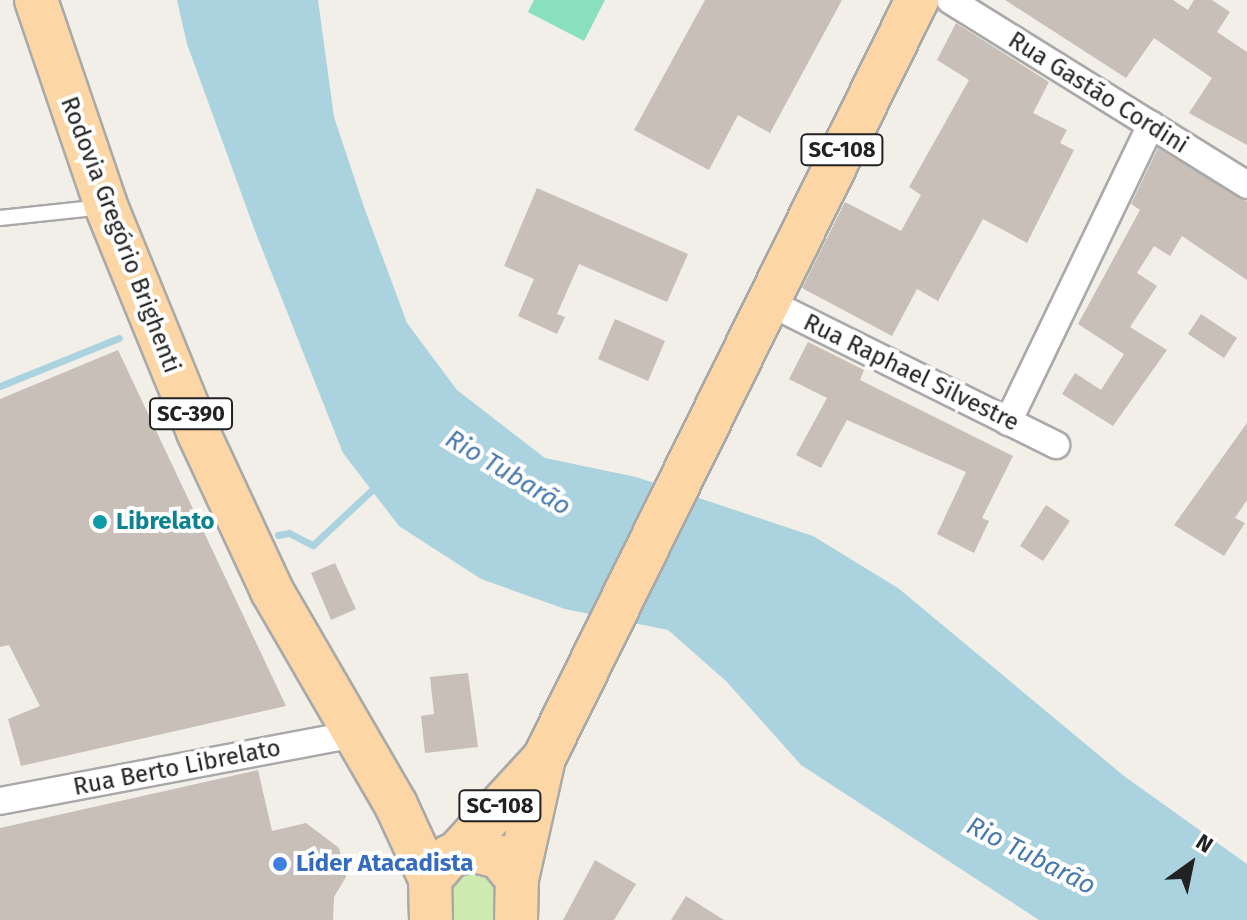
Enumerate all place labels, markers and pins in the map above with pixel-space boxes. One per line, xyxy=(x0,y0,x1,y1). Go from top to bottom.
place label: Librelato xyxy=(116,508,215,536)
marker: Librelato xyxy=(91,513,109,531)
place label: Líder Atacadista xyxy=(296,850,473,878)
marker: Líder Atacadista xyxy=(271,855,289,873)

